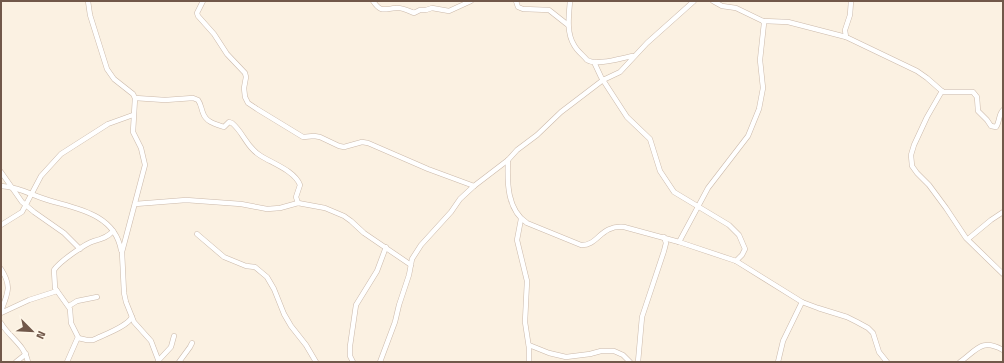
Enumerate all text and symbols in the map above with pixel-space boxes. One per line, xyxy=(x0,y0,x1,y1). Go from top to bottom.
north arrow xyxy=(12,311,52,351)
text: N xyxy=(32,328,50,342)

